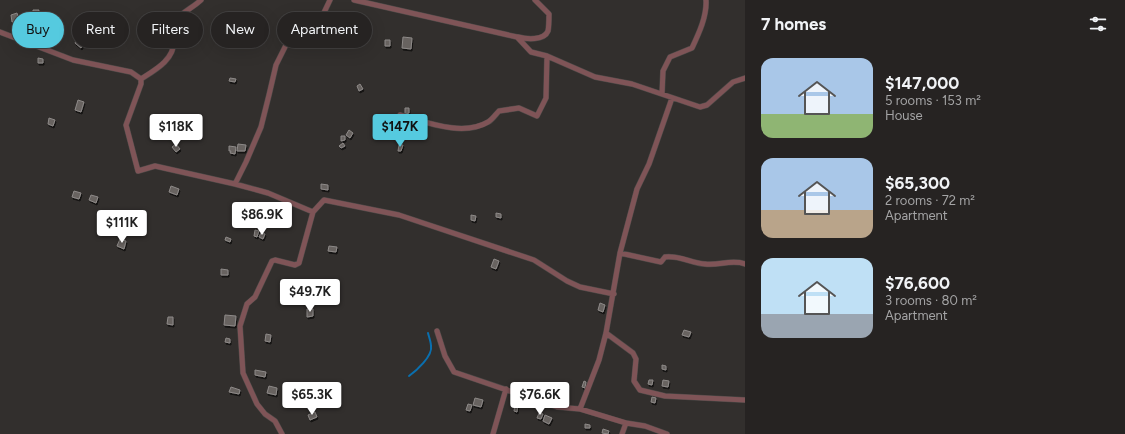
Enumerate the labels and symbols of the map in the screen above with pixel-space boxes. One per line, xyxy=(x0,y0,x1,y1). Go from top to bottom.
pin: $118K xyxy=(148,114,204,148)
pin: $147K xyxy=(372,114,428,148)
pin: $86.9K xyxy=(229,202,295,236)
pin: $111K xyxy=(94,210,150,244)
pin: $49.7K xyxy=(277,279,343,313)
pin: $65.3K xyxy=(279,382,345,416)
pin: $76.6K xyxy=(507,382,573,416)

